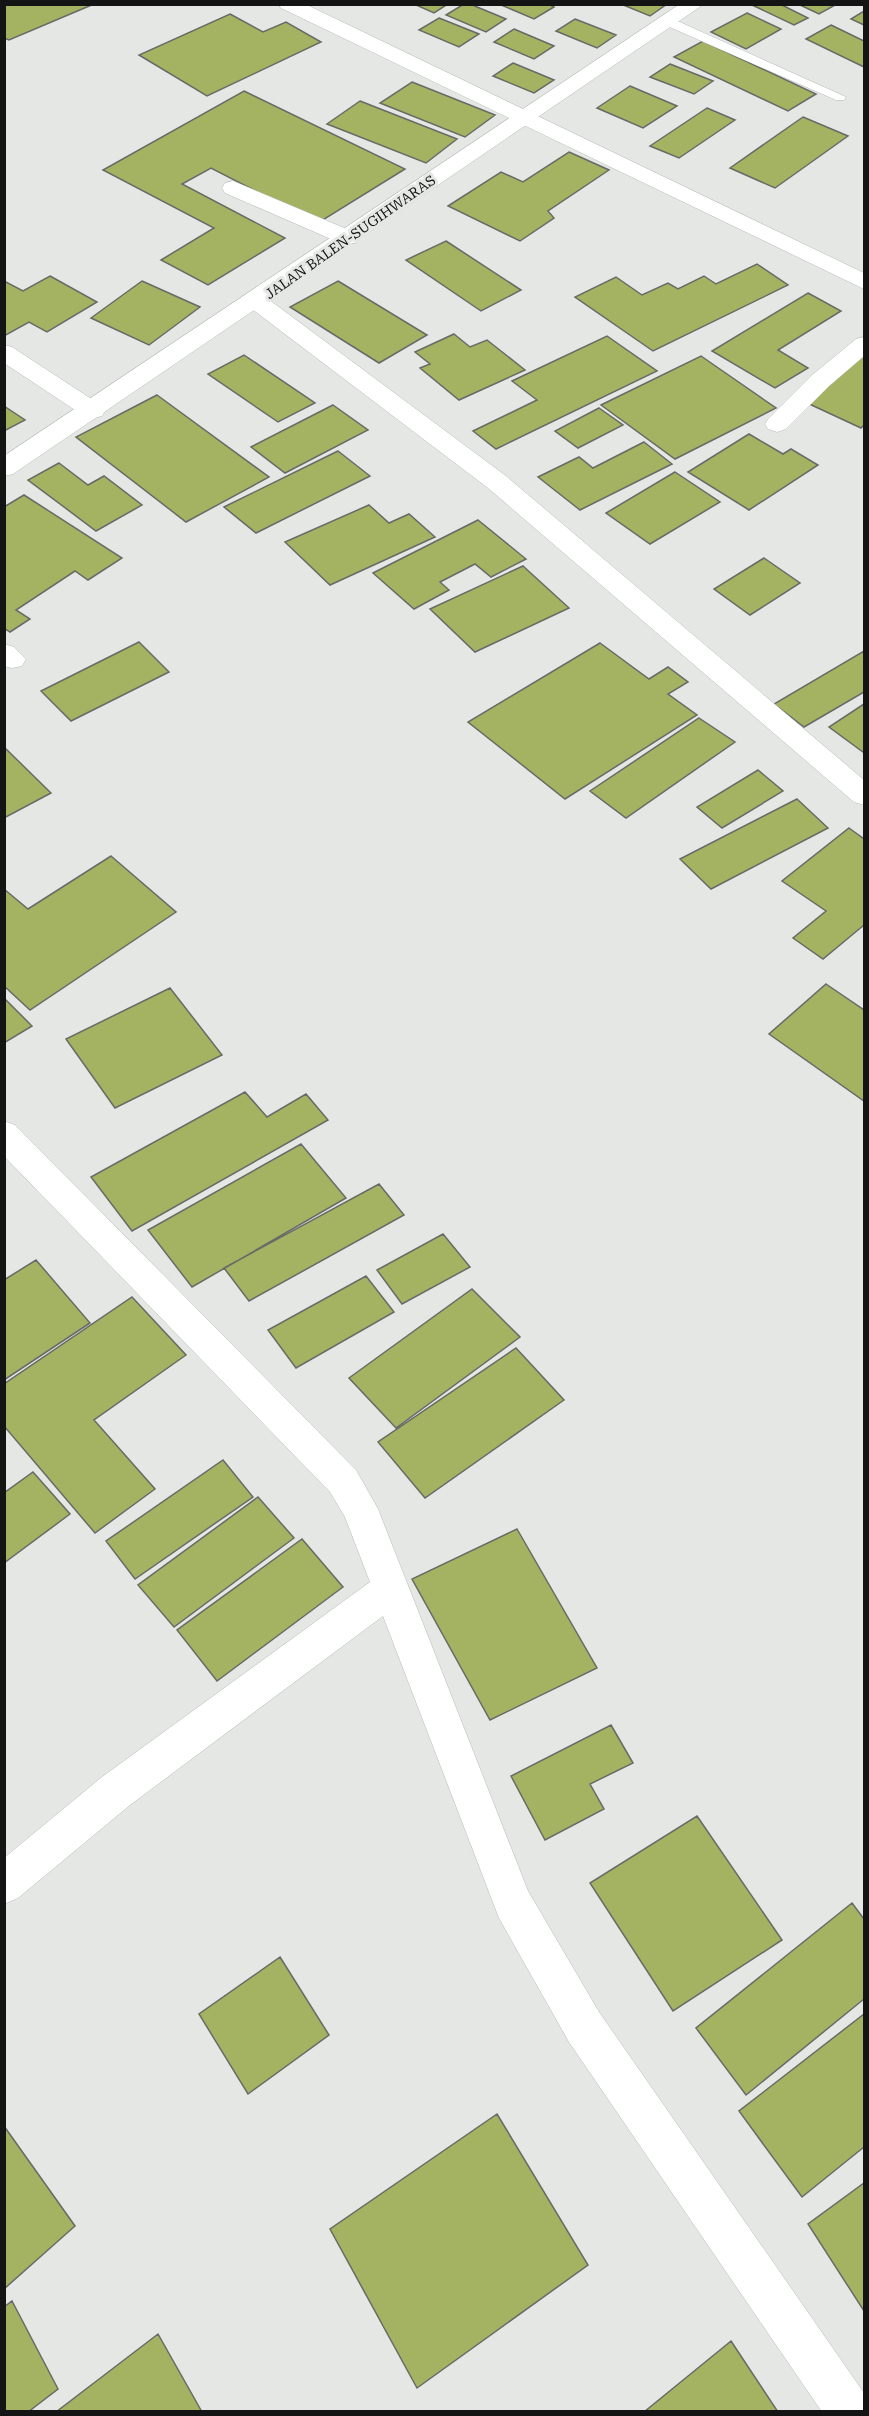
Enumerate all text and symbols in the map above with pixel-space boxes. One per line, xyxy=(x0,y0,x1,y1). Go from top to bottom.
street label: JALAN BALEN-SUGIHWARAS xyxy=(262,172,438,302)

